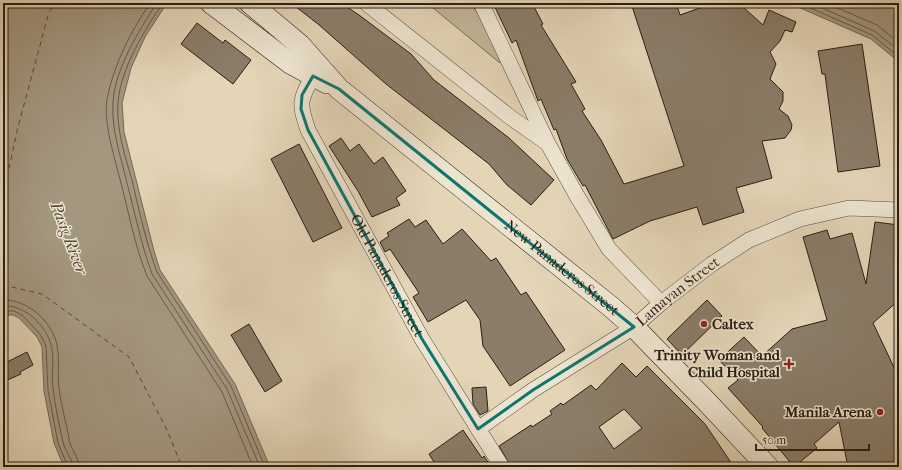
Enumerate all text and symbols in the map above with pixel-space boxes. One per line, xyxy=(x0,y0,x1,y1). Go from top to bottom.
water label: Pasig River xyxy=(46,198,92,279)
street label: Old Panaderos Street xyxy=(347,211,428,340)
street label: New Panaderos Street xyxy=(501,216,624,320)
street label: Lamayan Street xyxy=(632,252,723,330)
place label: Caltex xyxy=(712,315,754,333)
marker: Caltex xyxy=(699,319,709,329)
place label: Trinity Woman and Child Hospital xyxy=(653,346,781,381)
marker: Trinity Woman and Child Hospital xyxy=(783,358,795,370)
place label: Manila Arena xyxy=(784,403,873,421)
marker: Manila Arena xyxy=(875,407,885,417)
scale bar xyxy=(756,426,869,452)
text: 50 m xyxy=(762,433,786,447)

